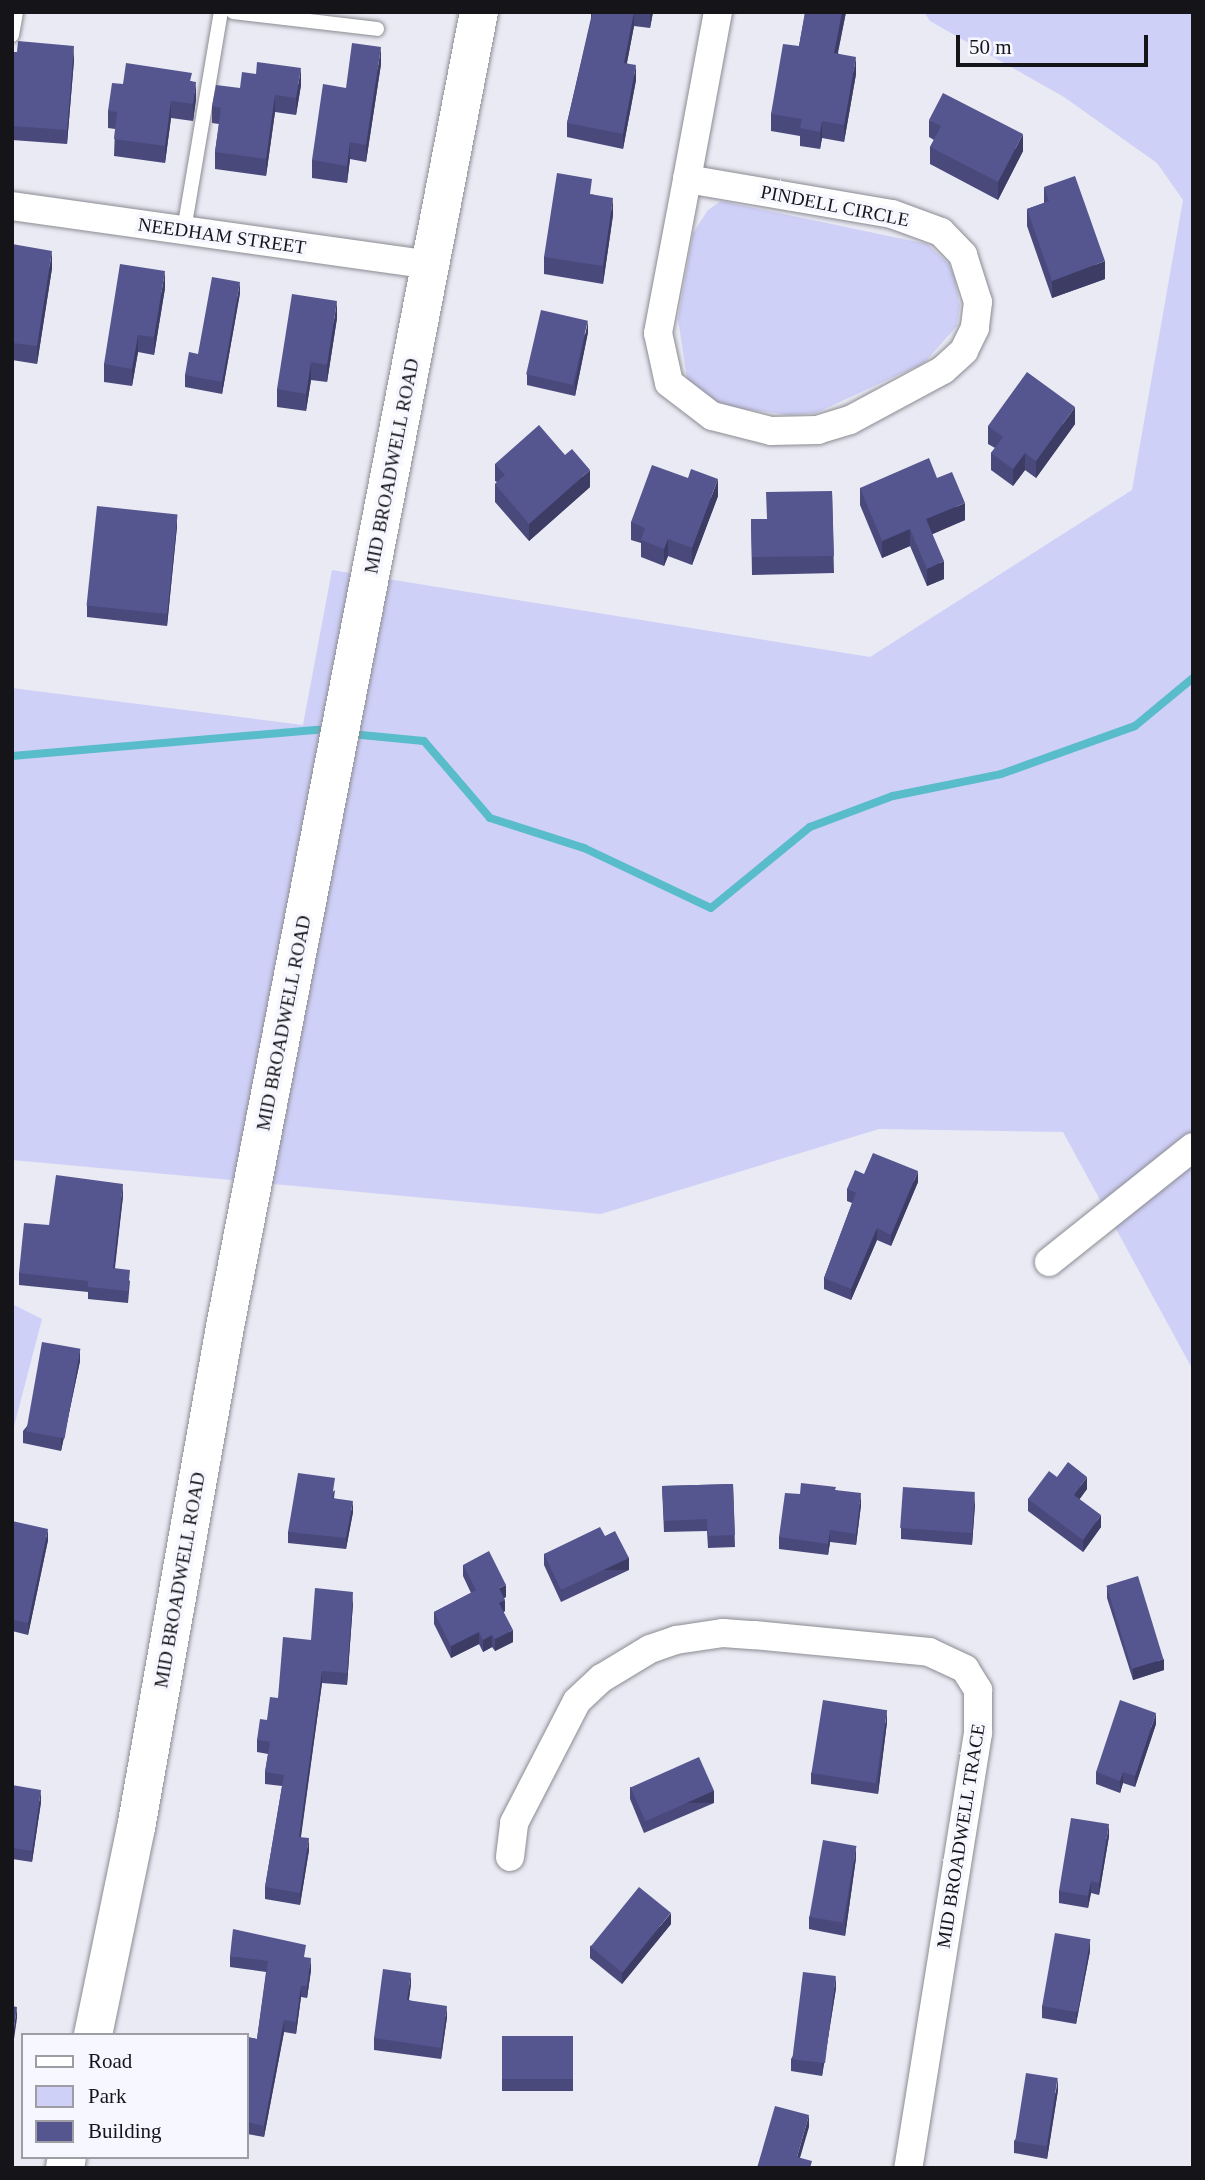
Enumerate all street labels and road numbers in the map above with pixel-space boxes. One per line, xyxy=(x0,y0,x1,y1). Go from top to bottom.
street label: PINDELL CIRCLE xyxy=(758,180,912,232)
street label: NEEDHAM STREET xyxy=(137,213,307,259)
street label: MID BROADWELL ROAD xyxy=(360,356,424,576)
street label: MID BROADWELL ROAD xyxy=(252,913,316,1133)
street label: MID BROADWELL ROAD xyxy=(150,1470,210,1690)
street label: MID BROADWELL TRACE xyxy=(932,1722,990,1950)

